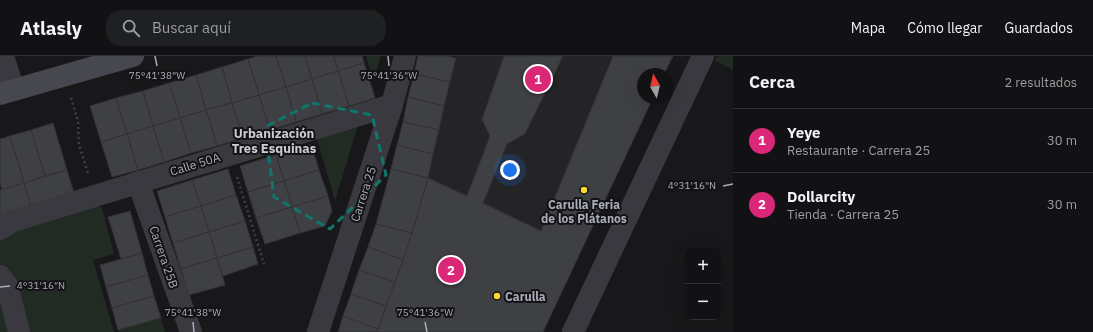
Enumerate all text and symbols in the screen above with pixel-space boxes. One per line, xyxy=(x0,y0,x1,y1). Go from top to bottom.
search box xyxy=(106,10,386,46)
text: Atlasly xyxy=(20,16,82,40)
icon: search xyxy=(120,17,142,39)
text: Buscar aquí xyxy=(152,18,231,37)
text: Mapa xyxy=(851,19,885,37)
text: Cómo llegar xyxy=(907,19,982,37)
text: Guardados xyxy=(1004,19,1073,37)
pin: 1 xyxy=(525,64,551,94)
north arrow xyxy=(637,68,673,104)
text: 75°41'38"W xyxy=(129,69,185,82)
text: 75°41'36"W xyxy=(361,69,417,82)
text: Cerca xyxy=(749,71,795,93)
text: 2 resultados xyxy=(1004,74,1077,91)
text: Yeye xyxy=(787,123,820,142)
district label: Urbanización Tres Esquinas xyxy=(232,125,317,157)
text: 1 xyxy=(758,132,766,149)
text: 30 m xyxy=(1047,132,1077,149)
text: Restaurante · Carrera 25 xyxy=(787,142,930,159)
street label: Calle 50A xyxy=(168,149,222,179)
your location xyxy=(500,160,520,180)
street label: Carrera 25 xyxy=(347,164,379,224)
text: 4°31'16"N xyxy=(668,179,716,192)
marker: Carulla Feria de los Plátanos xyxy=(579,185,589,195)
text: Dollarcity xyxy=(787,187,855,206)
text: 2 xyxy=(758,196,766,213)
text: 30 m xyxy=(1047,196,1077,213)
place label: Carulla Feria de los Plátanos xyxy=(541,197,627,226)
text: Tienda · Carrera 25 xyxy=(787,206,899,223)
street label: Carrera 25B xyxy=(146,224,182,290)
map controls xyxy=(685,248,721,320)
button: + xyxy=(685,248,721,284)
pin: 2 xyxy=(438,255,464,285)
text: 4°31'16"N xyxy=(17,279,65,292)
button: − xyxy=(685,284,721,320)
place label: Carulla xyxy=(505,289,546,304)
marker: Carulla xyxy=(492,291,502,301)
text: 75°41'38"W xyxy=(165,306,221,319)
text: 75°41'36"W xyxy=(397,306,453,319)

